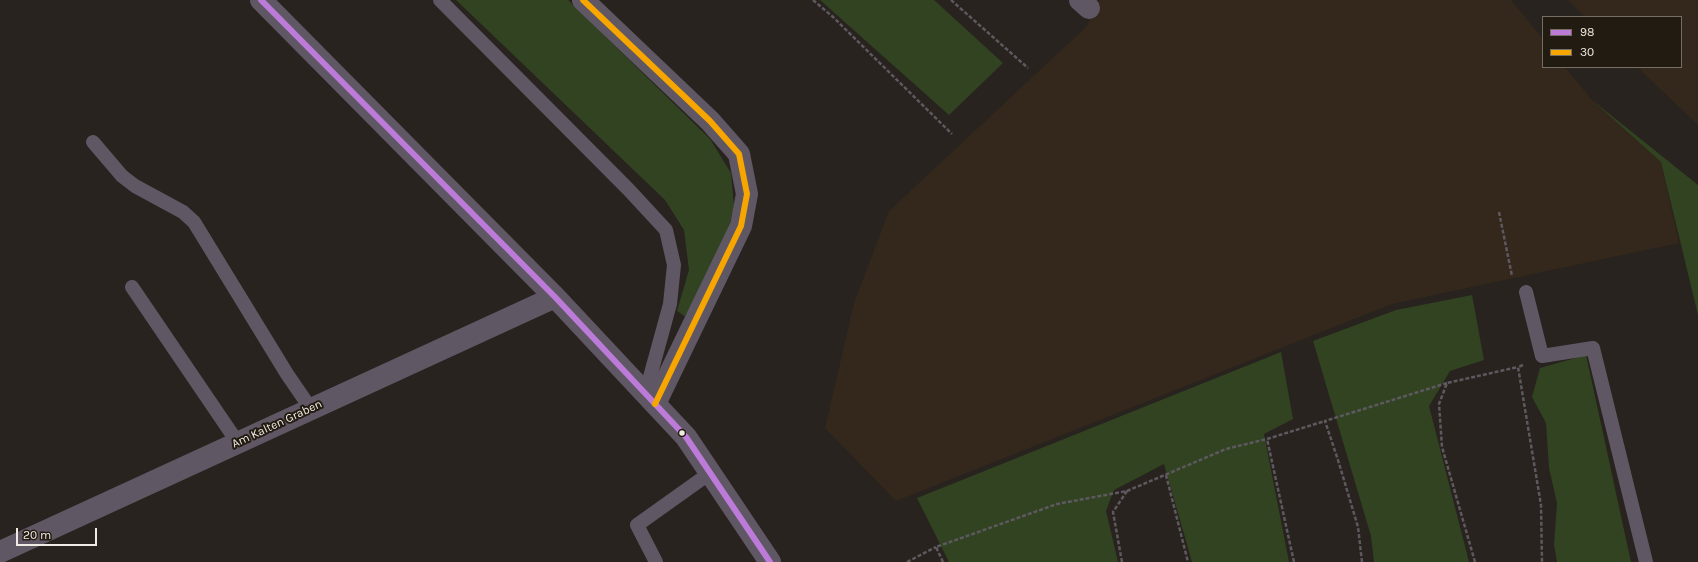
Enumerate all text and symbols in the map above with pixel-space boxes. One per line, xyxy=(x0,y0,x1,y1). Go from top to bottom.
legend xyxy=(1542,16,1682,68)
text: 98 xyxy=(1580,25,1594,39)
text: 30 xyxy=(1580,45,1594,59)
street label: Am Kalten Graben xyxy=(229,397,325,451)
unlabelled marker xyxy=(677,428,687,438)
scale bar xyxy=(18,520,99,546)
text: 20 m xyxy=(23,528,51,542)

